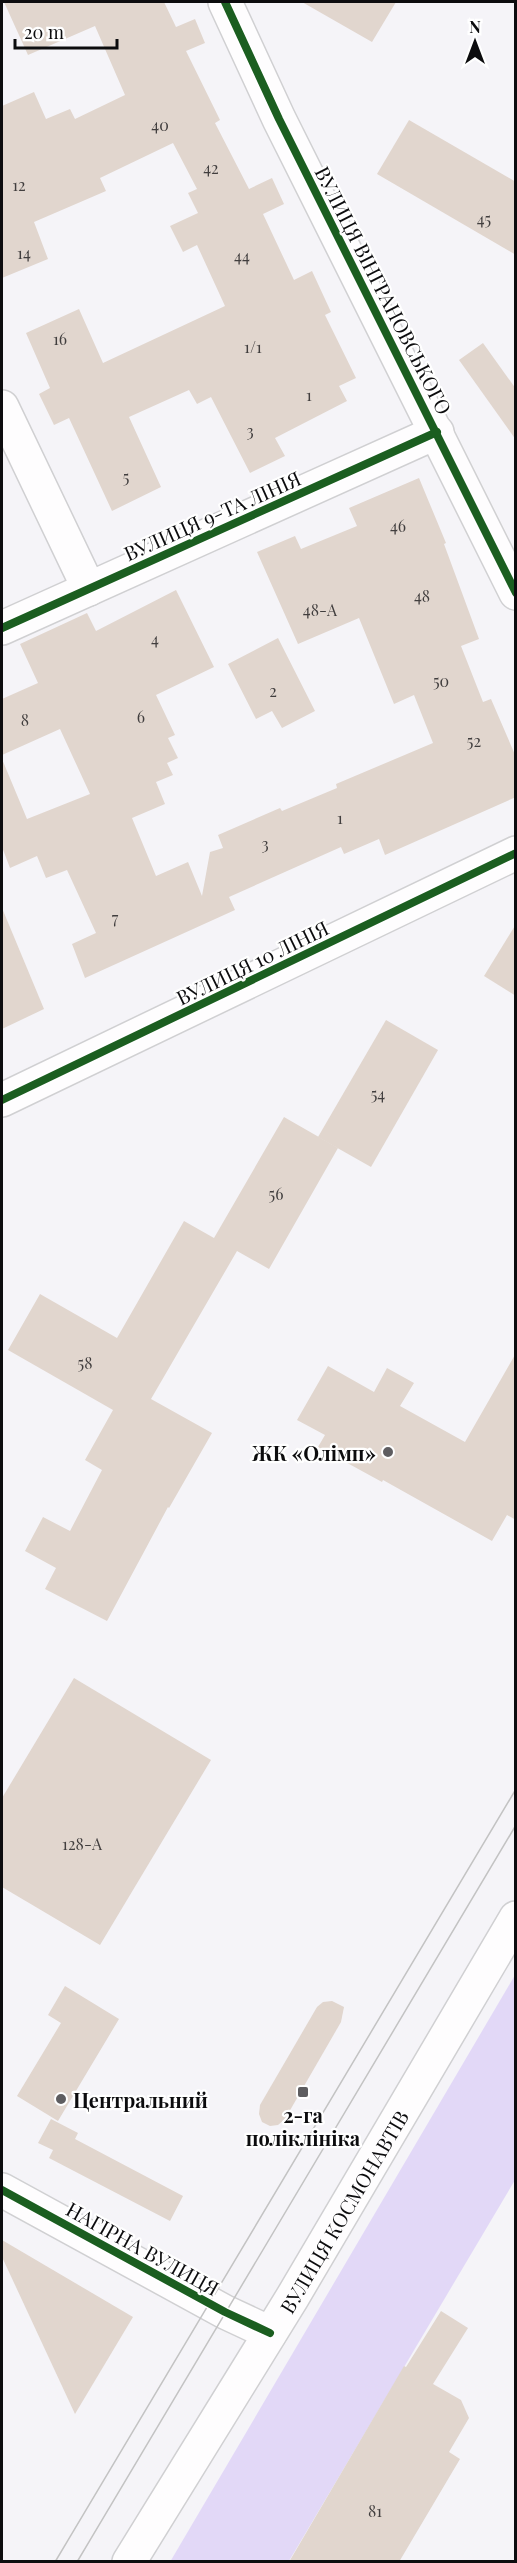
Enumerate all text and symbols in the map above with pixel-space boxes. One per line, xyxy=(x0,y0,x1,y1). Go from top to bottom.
scale bar xyxy=(15,12,117,50)
north arrow xyxy=(445,12,505,72)
text: N xyxy=(469,16,481,37)
text: 20 m xyxy=(24,20,64,44)
house number: 40 xyxy=(151,114,169,135)
house number: 42 xyxy=(203,157,219,178)
street label: ВУЛИЦЯ ВІНГРАНОВСЬКОГО xyxy=(310,161,458,419)
house number: 12 xyxy=(12,174,26,195)
house number: 45 xyxy=(477,208,491,229)
house number: 14 xyxy=(17,242,31,263)
house number: 44 xyxy=(234,245,250,266)
house number: 16 xyxy=(53,328,67,349)
house number: 1/1 xyxy=(244,336,262,357)
house number: 1 xyxy=(306,384,312,405)
house number: 3 xyxy=(246,420,254,441)
street label: ВУЛИЦЯ 9-ТА ЛІНІЯ xyxy=(119,464,305,566)
house number: 5 xyxy=(123,466,129,487)
house number: 46 xyxy=(390,515,406,536)
house number: 48 xyxy=(414,585,430,606)
house number: 48-А xyxy=(303,599,338,620)
house number: 4 xyxy=(151,628,159,649)
house number: 50 xyxy=(433,670,449,691)
house number: 2 xyxy=(269,680,277,701)
house number: 6 xyxy=(137,706,145,727)
house number: 8 xyxy=(21,709,29,730)
house number: 52 xyxy=(467,730,481,751)
house number: 1 xyxy=(337,807,343,828)
house number: 3 xyxy=(261,833,269,854)
house number: 7 xyxy=(112,907,119,928)
street label: ВУЛИЦЯ 10 ЛІНІЯ xyxy=(171,913,333,1011)
house number: 54 xyxy=(371,1083,385,1104)
house number: 56 xyxy=(269,1183,283,1204)
house number: 58 xyxy=(78,1352,92,1373)
place label: ЖК «Олімп» xyxy=(251,1439,376,1466)
marker: ЖК «Олімп» xyxy=(381,1445,395,1459)
house number: 128-А xyxy=(62,1833,103,1854)
marker: 2-га поліклініка xyxy=(296,2085,310,2099)
place label: Центральний xyxy=(73,2086,208,2113)
marker: Центральний xyxy=(54,2092,68,2106)
place label: 2-га поліклініка xyxy=(246,2101,361,2151)
street label: ВУЛИЦЯ КОСМОНАВТІВ xyxy=(273,2105,414,2318)
street label: НАГІРНА ВУЛИЦЯ xyxy=(62,2195,224,2301)
house number: 81 xyxy=(368,2500,382,2521)

